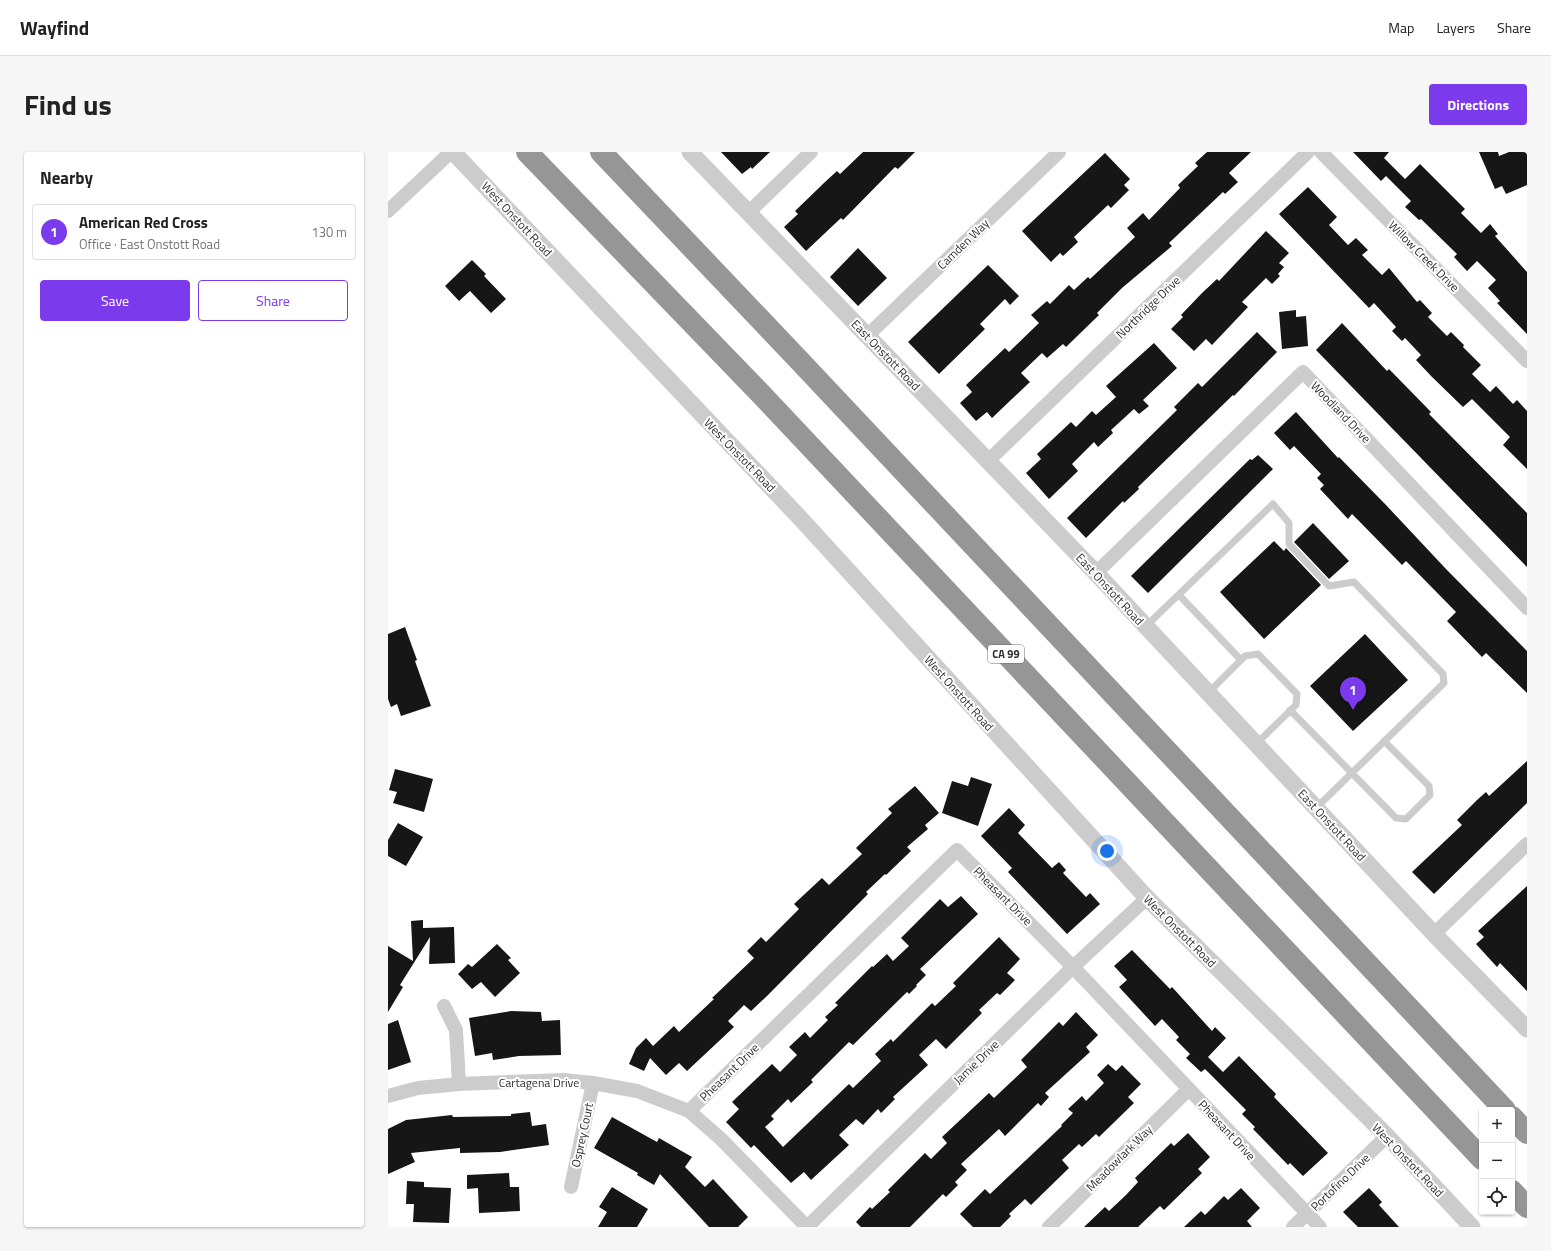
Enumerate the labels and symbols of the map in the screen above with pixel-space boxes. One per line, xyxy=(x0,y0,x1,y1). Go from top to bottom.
street label: West Onstott Road xyxy=(477,177,557,261)
street label: Camden Way xyxy=(933,214,994,274)
street label: Willow Creek Drive xyxy=(1384,216,1464,296)
street label: Northridge Drive xyxy=(1111,271,1185,343)
street label: East Onstott Road xyxy=(847,315,925,395)
street label: Woodland Drive xyxy=(1306,377,1376,447)
street label: West Onstott Road xyxy=(700,414,780,496)
street label: East Onstott Road xyxy=(1071,549,1149,629)
road number: CA 99 xyxy=(988,645,1024,663)
street label: West Onstott Road xyxy=(920,651,998,735)
pin: 1 xyxy=(1340,677,1366,710)
street label: East Onstott Road xyxy=(1293,785,1371,865)
your location xyxy=(1097,841,1117,861)
street label: Pheasant Drive xyxy=(969,862,1037,930)
street label: West Onstott Road xyxy=(1139,890,1221,972)
street label: Jamie Drive xyxy=(949,1035,1003,1089)
street label: Pheasant Drive xyxy=(695,1039,763,1105)
street label: Cartagena Drive xyxy=(499,1073,579,1092)
street label: Pheasant Drive xyxy=(1194,1095,1260,1165)
street label: Osprey Court xyxy=(566,1100,598,1169)
street label: West Onstott Road xyxy=(1368,1119,1448,1201)
street label: Meadowlark Way xyxy=(1081,1120,1157,1196)
street label: Portofino Drive xyxy=(1306,1149,1374,1215)

